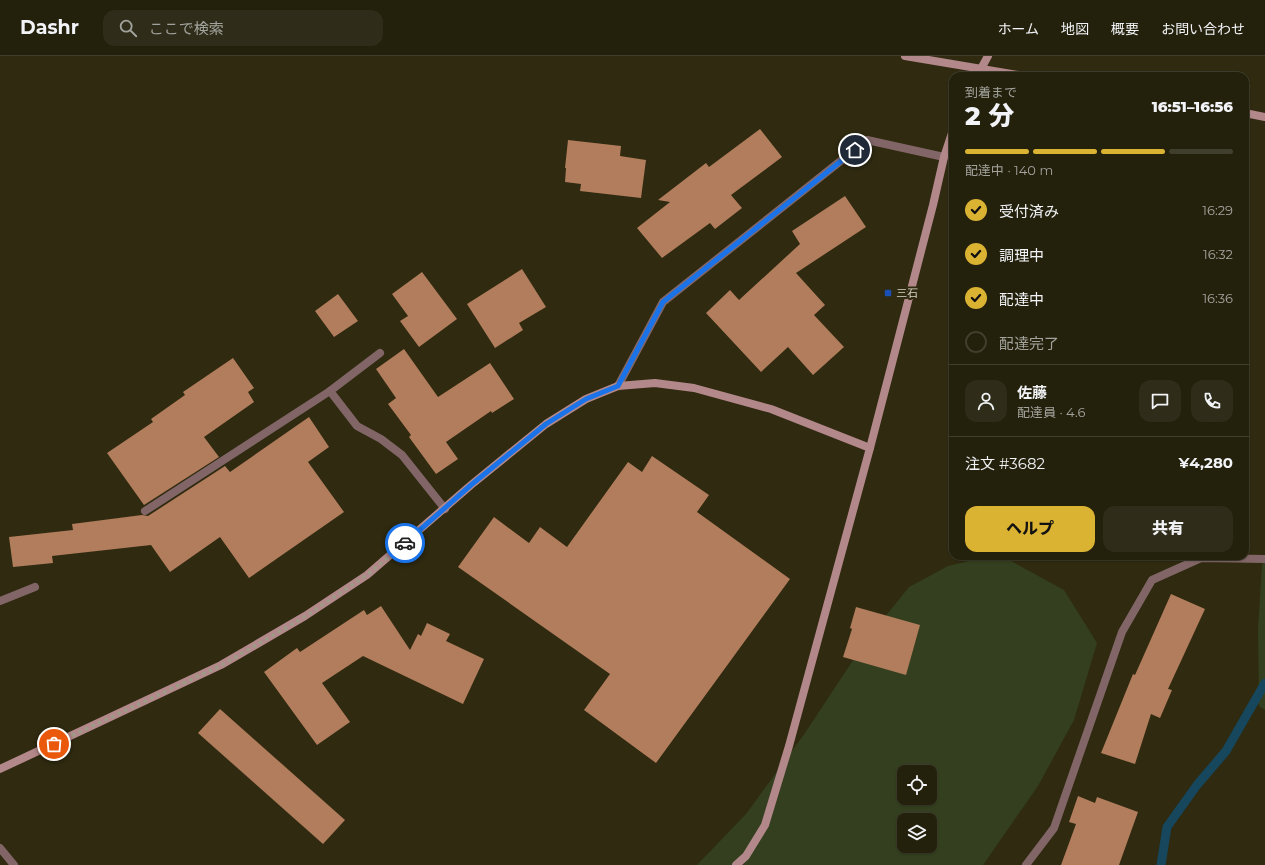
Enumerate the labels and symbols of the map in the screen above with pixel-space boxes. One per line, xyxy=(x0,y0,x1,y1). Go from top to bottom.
pin xyxy=(838,133,872,167)
place label: 三石 xyxy=(896,286,918,300)
marker: 三石 xyxy=(883,288,893,298)
courier xyxy=(385,523,425,563)
pin xyxy=(37,727,71,761)

